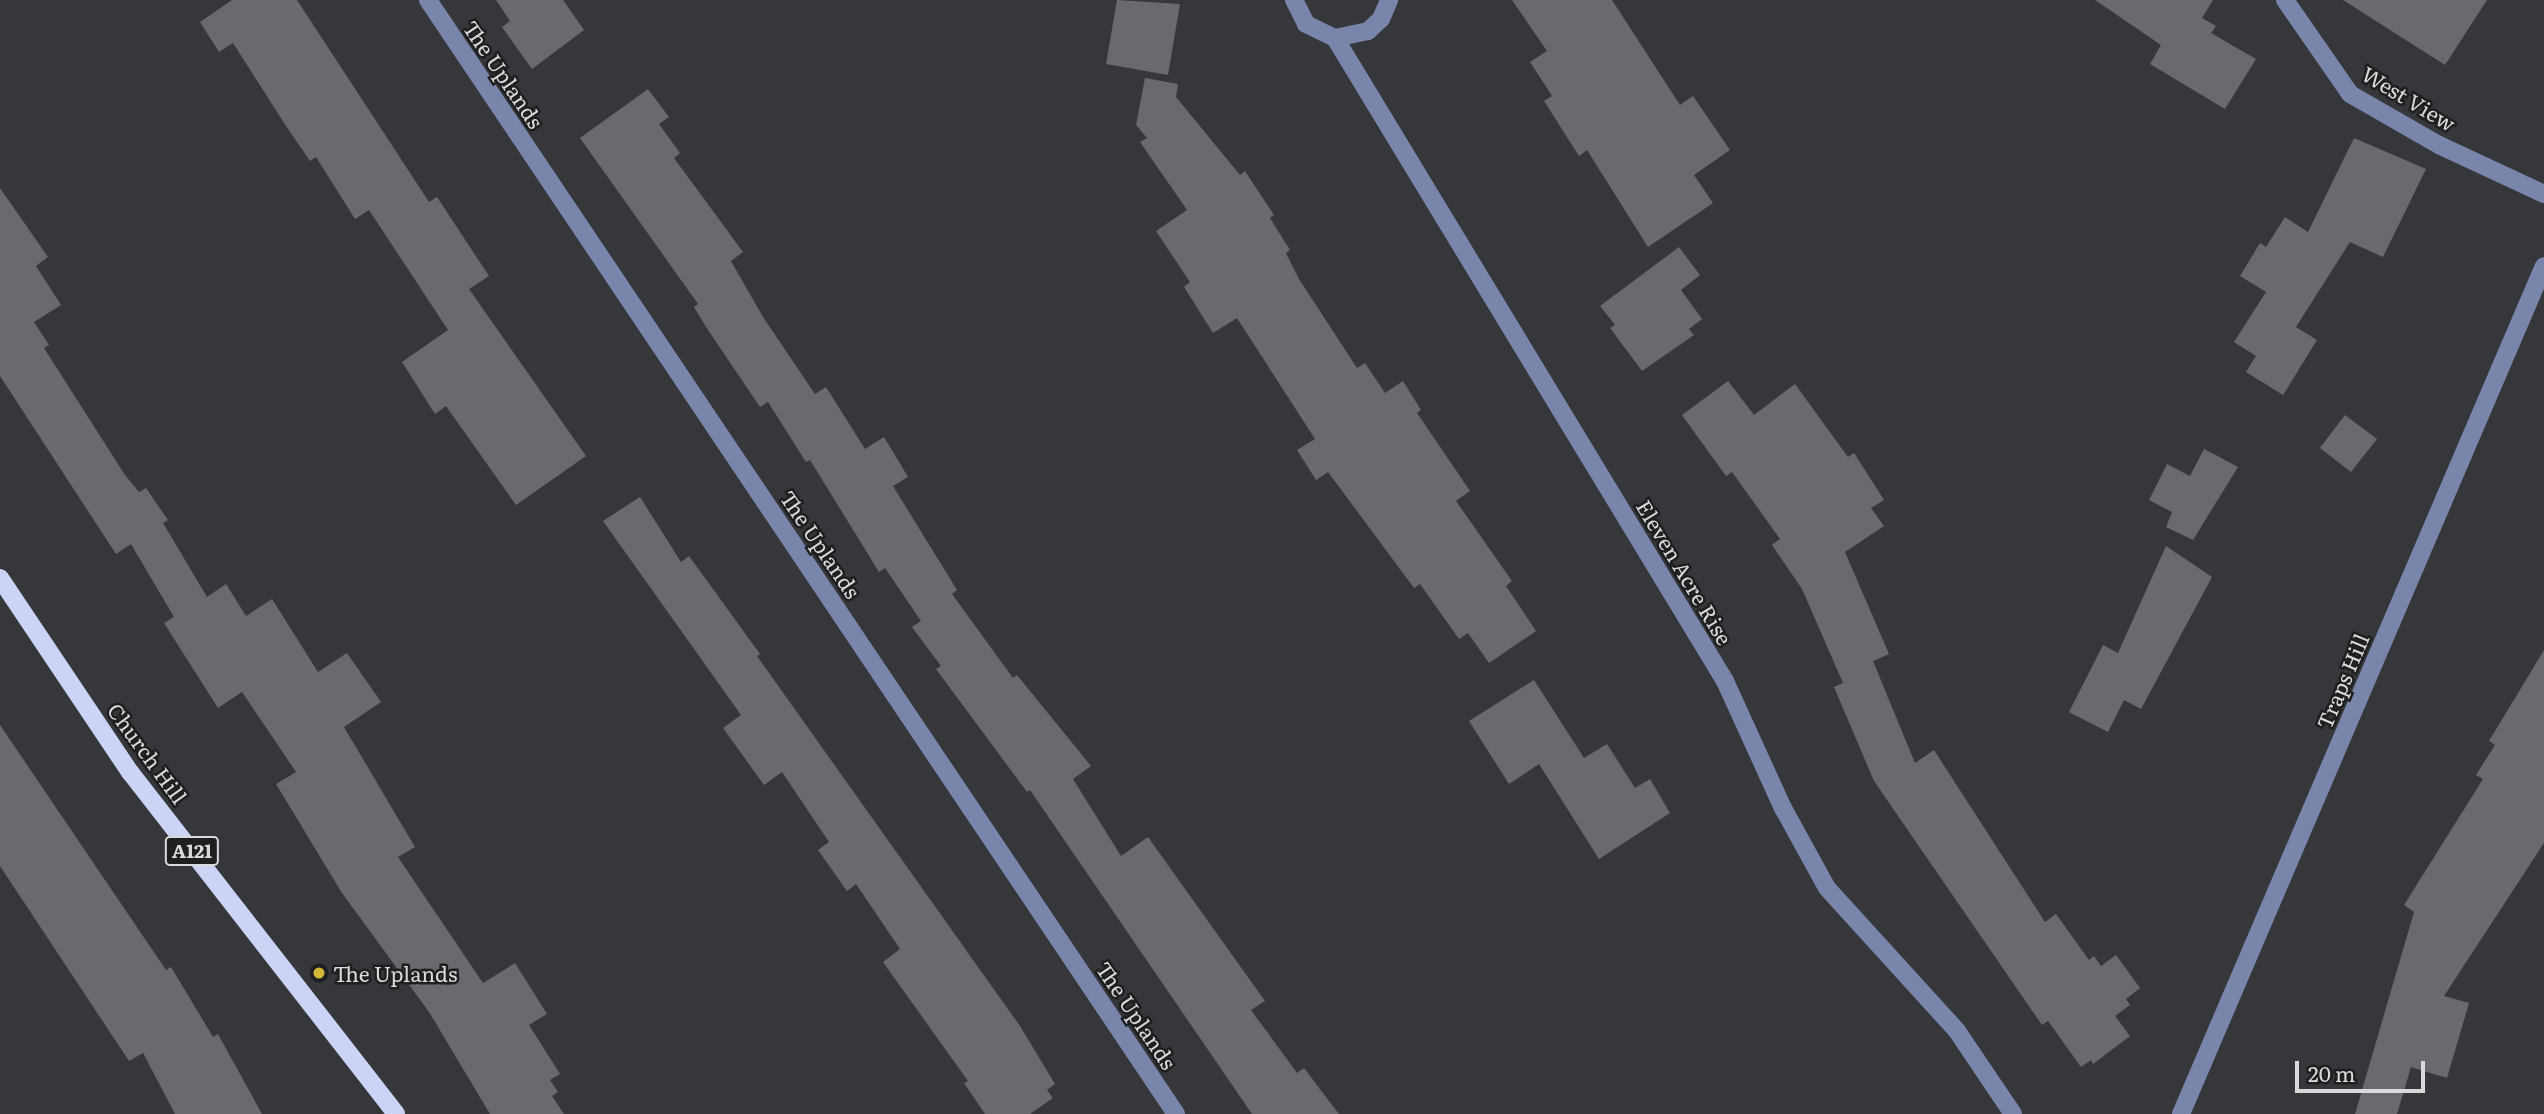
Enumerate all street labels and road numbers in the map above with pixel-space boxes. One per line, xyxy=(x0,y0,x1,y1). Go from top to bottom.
street label: The Uplands xyxy=(459,15,549,133)
street label: West View xyxy=(2358,60,2460,136)
street label: The Uplands xyxy=(776,485,866,603)
street label: Eleven Acre Rise xyxy=(1632,495,1738,649)
street label: Traps Hill xyxy=(2311,630,2373,732)
street label: Church Hill xyxy=(103,698,193,808)
road number: A121 xyxy=(164,836,220,866)
street label: The Uplands xyxy=(1092,956,1182,1074)

